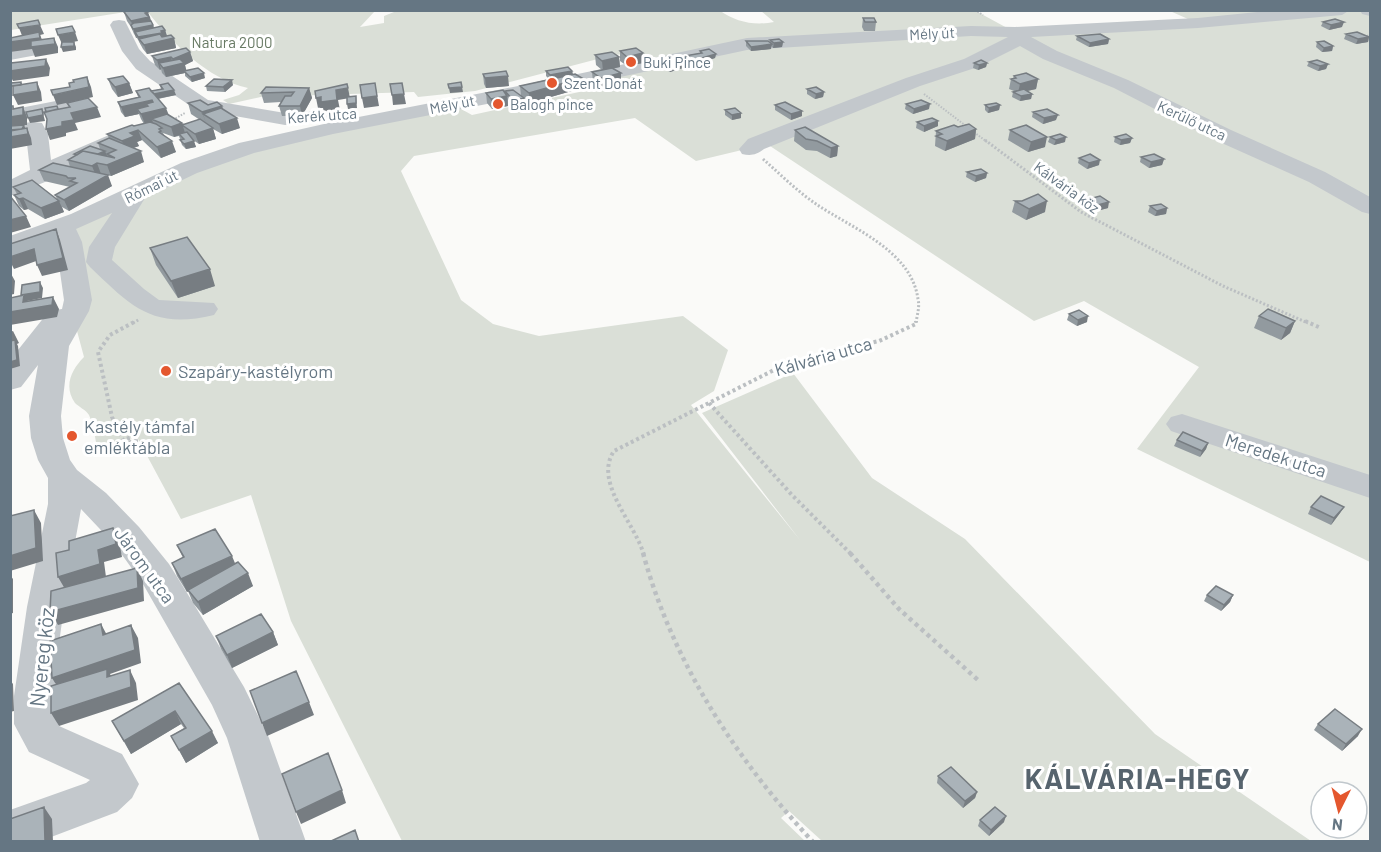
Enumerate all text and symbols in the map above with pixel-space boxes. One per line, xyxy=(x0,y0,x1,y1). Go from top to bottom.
street label: Mély út xyxy=(909,23,955,43)
park label: Natura 2000 xyxy=(192,33,272,51)
place label: Buki Pince xyxy=(643,53,711,71)
marker: Buki Pince xyxy=(624,55,638,69)
place label: Szent Donát xyxy=(564,74,643,92)
marker: Szent Donát xyxy=(545,76,559,90)
street label: Mély út xyxy=(428,91,476,117)
place label: Balogh pince xyxy=(510,95,594,113)
street label: Kerülő utca xyxy=(1155,96,1229,144)
marker: Balogh pince xyxy=(491,97,505,111)
street label: Kerék utca xyxy=(287,104,357,126)
street label: Kálvária köz xyxy=(1031,157,1104,217)
street label: Római út xyxy=(121,165,181,207)
street label: Kálvária utca xyxy=(772,332,874,380)
place label: Szapáry-kastélyrom xyxy=(178,360,333,382)
marker: Szapáry-kastélyrom xyxy=(159,364,173,378)
place label: Kastély támfal emléktábla xyxy=(84,415,195,458)
street label: Meredek utca xyxy=(1223,428,1329,482)
marker: Kastély támfal emléktábla xyxy=(65,429,79,443)
street label: Járom utca xyxy=(110,523,180,607)
street label: Nyereg köz xyxy=(23,606,59,708)
district label: KÁLVÁRIA-HEGY xyxy=(1025,761,1251,795)
north arrow xyxy=(1309,780,1369,840)
text: N xyxy=(1331,815,1344,835)

